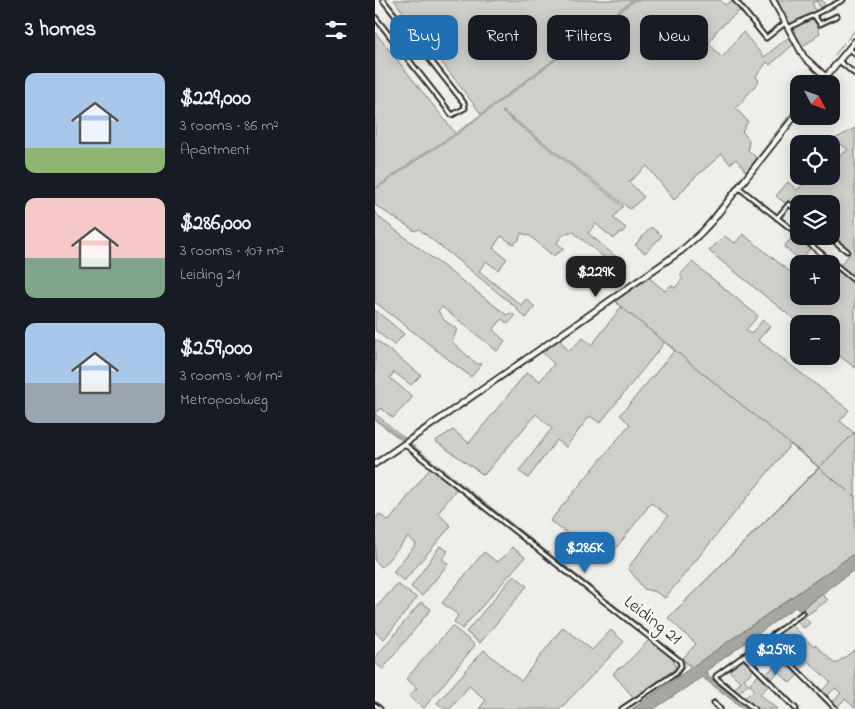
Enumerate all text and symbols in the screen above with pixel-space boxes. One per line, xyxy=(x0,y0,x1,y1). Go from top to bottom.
text: 3 homes xyxy=(25,15,96,45)
chip: Buy xyxy=(390,15,458,60)
chip: Rent xyxy=(468,15,537,60)
chip: Filters xyxy=(547,15,630,60)
chip: New xyxy=(640,15,708,60)
icon: filters xyxy=(322,16,350,44)
north arrow xyxy=(790,75,840,125)
map controls xyxy=(790,75,840,365)
text: $229,000 xyxy=(180,84,251,114)
icon: home xyxy=(65,93,125,153)
text: 3 rooms · 86 m² xyxy=(180,114,278,138)
button: locate xyxy=(790,135,840,185)
text: Apartment xyxy=(180,138,250,162)
button: layers xyxy=(790,195,840,245)
text: $286,000 xyxy=(180,209,251,239)
icon: home xyxy=(65,218,125,278)
text: 3 rooms · 107 m² xyxy=(180,239,284,263)
button: + xyxy=(790,255,840,305)
pin: $229K xyxy=(561,256,631,298)
text: $229K xyxy=(577,260,615,284)
text: Leiding 21 xyxy=(180,263,240,287)
button: − xyxy=(790,315,840,365)
text: $259,000 xyxy=(180,334,252,364)
icon: home xyxy=(65,343,125,403)
text: 3 rooms · 101 m² xyxy=(180,364,282,388)
text: Metropoolweg xyxy=(180,388,268,412)
pin: $286K xyxy=(550,532,620,574)
text: $286K xyxy=(566,536,604,560)
street label: Leiding 21 xyxy=(617,590,687,653)
pin: $259K xyxy=(741,634,811,676)
text: $259K xyxy=(756,638,796,662)

